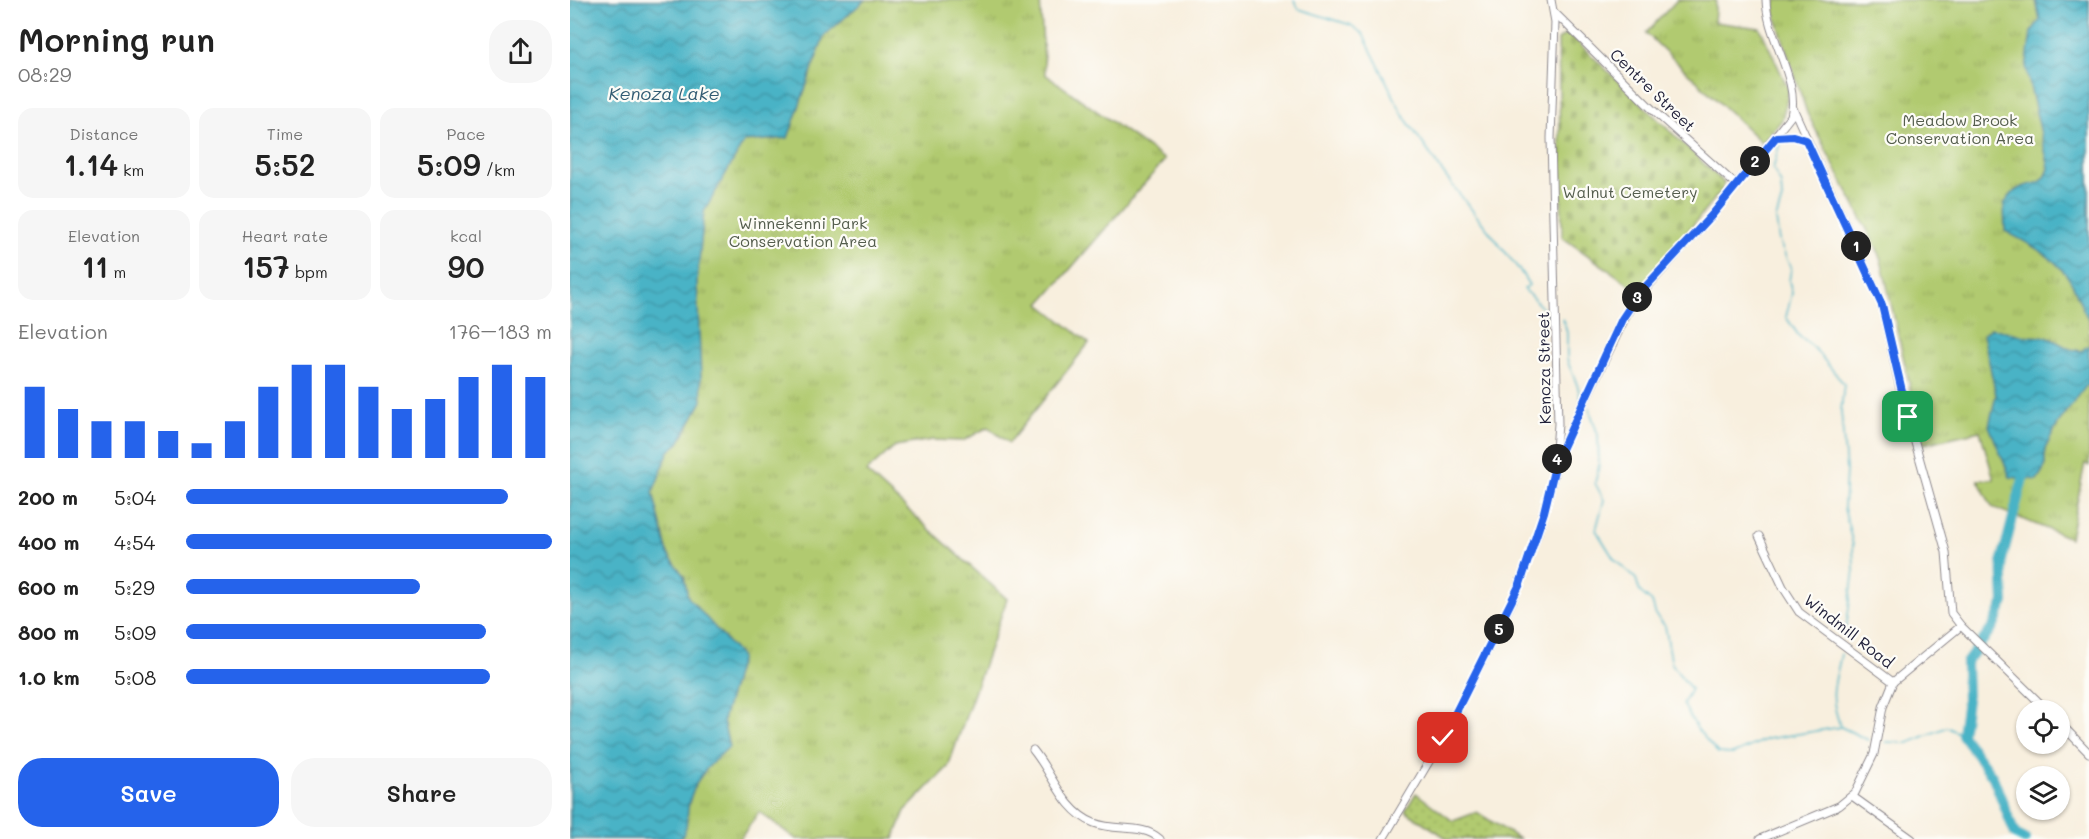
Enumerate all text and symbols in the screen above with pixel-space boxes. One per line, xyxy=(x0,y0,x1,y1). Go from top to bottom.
text: Morning run xyxy=(18,17,215,60)
button: share xyxy=(489,20,552,83)
street label: Centre Street xyxy=(1606,43,1701,136)
text: 08:29 xyxy=(18,61,72,87)
water label: Kenoza Lake xyxy=(608,81,720,105)
park label: Meadow Brook Conservation Area xyxy=(1886,109,2034,148)
text: Distance xyxy=(70,123,138,144)
text: Time xyxy=(267,123,303,144)
text: Pace xyxy=(446,123,486,144)
text: 1.14 xyxy=(64,144,118,184)
text: 5:52 xyxy=(254,144,316,184)
text: 5:09 xyxy=(417,144,481,184)
pin: 2 xyxy=(1740,146,1770,176)
text: 2 xyxy=(1751,150,1759,171)
text: km xyxy=(118,159,144,180)
text: /km xyxy=(481,159,515,180)
park label: Walnut Cemetery xyxy=(1562,181,1698,202)
park label: Winnekenni Park Conservation Area xyxy=(729,212,877,251)
text: Elevation xyxy=(68,225,140,246)
text: Heart rate xyxy=(242,225,328,246)
text: kcal xyxy=(450,225,482,246)
pin: 1 xyxy=(1841,231,1871,261)
text: 1 xyxy=(1852,235,1860,256)
text: 11 xyxy=(82,246,108,286)
text: 157 xyxy=(242,246,290,286)
text: 90 xyxy=(448,246,484,286)
text: m xyxy=(108,261,126,282)
text: bpm xyxy=(290,261,328,282)
pin: 3 xyxy=(1622,282,1652,312)
text: 3 xyxy=(1632,286,1642,307)
street label: Kenoza Street xyxy=(1532,311,1555,425)
text: Elevation xyxy=(18,318,108,344)
text: 176–183 m xyxy=(448,318,552,344)
pin xyxy=(1882,391,1933,442)
icon: arrive xyxy=(1891,400,1924,433)
pin: 4 xyxy=(1542,444,1572,474)
text: 4 xyxy=(1552,448,1562,469)
text: 200 m xyxy=(18,484,78,510)
text: 5:04 xyxy=(114,484,156,510)
text: 400 m xyxy=(18,529,79,555)
text: 4:54 xyxy=(114,529,155,555)
text: 600 m xyxy=(18,574,79,600)
text: 5:29 xyxy=(114,574,155,600)
street label: Windmill Road xyxy=(1800,589,1899,672)
pin: 5 xyxy=(1484,614,1514,644)
text: 5 xyxy=(1494,618,1504,639)
text: 800 m xyxy=(18,619,79,645)
text: 5:09 xyxy=(114,619,156,645)
text: 1.0 km xyxy=(18,664,80,690)
text: 5:08 xyxy=(114,664,156,690)
map controls xyxy=(2016,700,2070,820)
button: locate xyxy=(2016,700,2070,754)
pin xyxy=(1417,712,1468,763)
icon: check xyxy=(1426,721,1459,754)
button: Save xyxy=(18,758,279,827)
button: Share xyxy=(291,758,552,827)
button: layers xyxy=(2016,766,2070,820)

